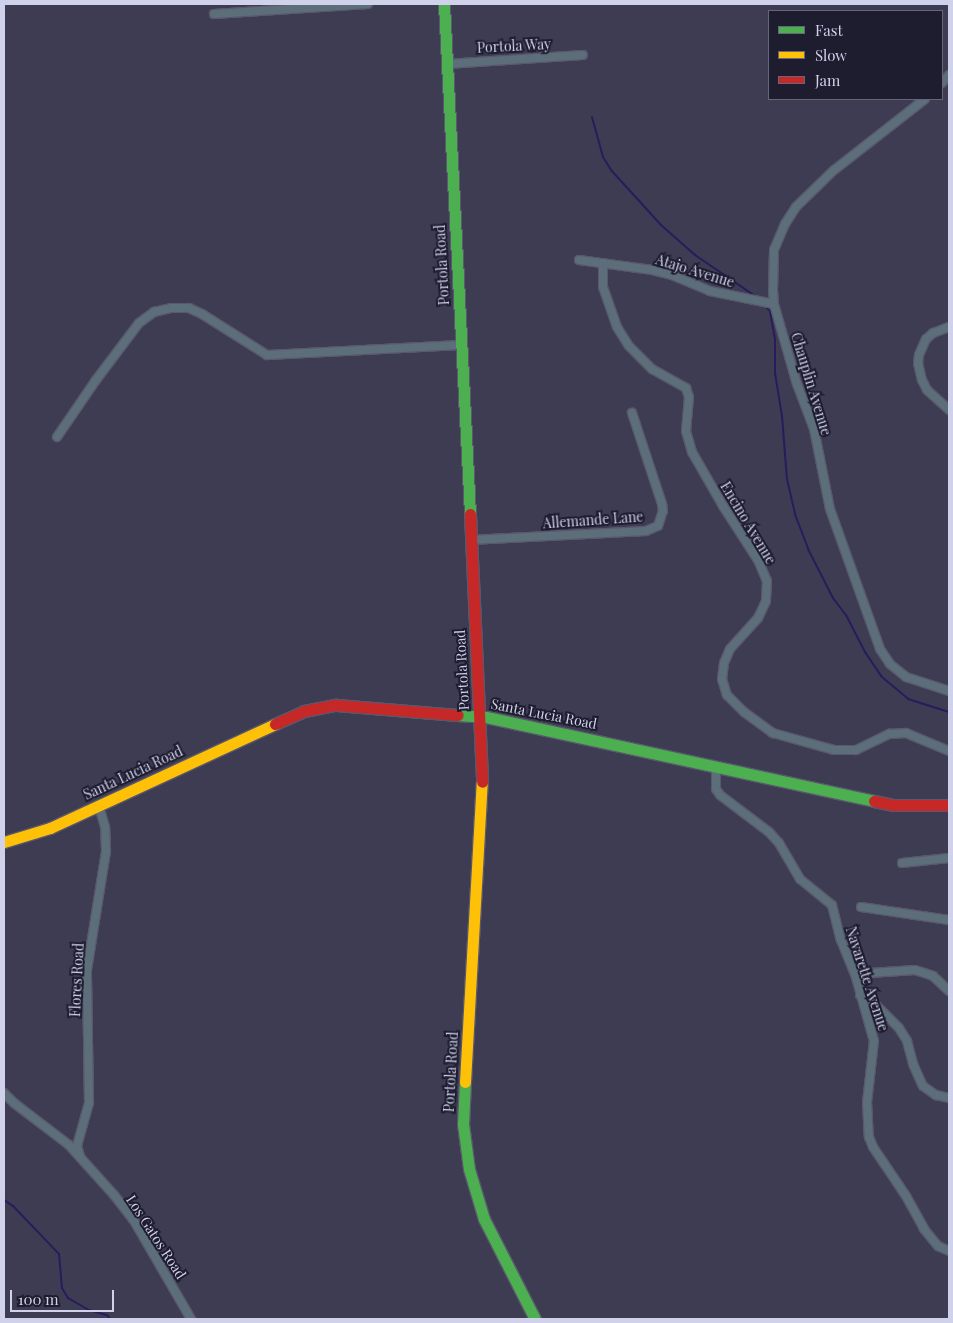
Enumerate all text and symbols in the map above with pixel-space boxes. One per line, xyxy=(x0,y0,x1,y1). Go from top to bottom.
legend xyxy=(768,10,943,100)
text: Fast xyxy=(815,20,843,40)
street label: Portola Way xyxy=(476,36,552,56)
text: Slow xyxy=(815,45,847,65)
text: Jam xyxy=(815,70,840,90)
street label: Portola Road xyxy=(431,224,453,306)
street label: Atajo Avenue xyxy=(653,251,737,291)
street label: Chauplin Avenue xyxy=(787,330,835,438)
street label: Encino Avenue xyxy=(717,479,779,567)
street label: Allemande Lane xyxy=(542,508,644,532)
street label: Portola Road xyxy=(451,629,473,711)
street label: Santa Lucia Road xyxy=(489,695,599,733)
street label: Santa Lucia Road xyxy=(81,743,185,803)
street label: Navarette Avenue xyxy=(842,924,892,1034)
street label: Flores Road xyxy=(67,943,87,1017)
street label: Portola Road xyxy=(440,1031,462,1113)
street label: Los Gatos Road xyxy=(123,1192,189,1282)
scale bar xyxy=(12,1280,116,1312)
text: 100 m xyxy=(18,1289,59,1309)

